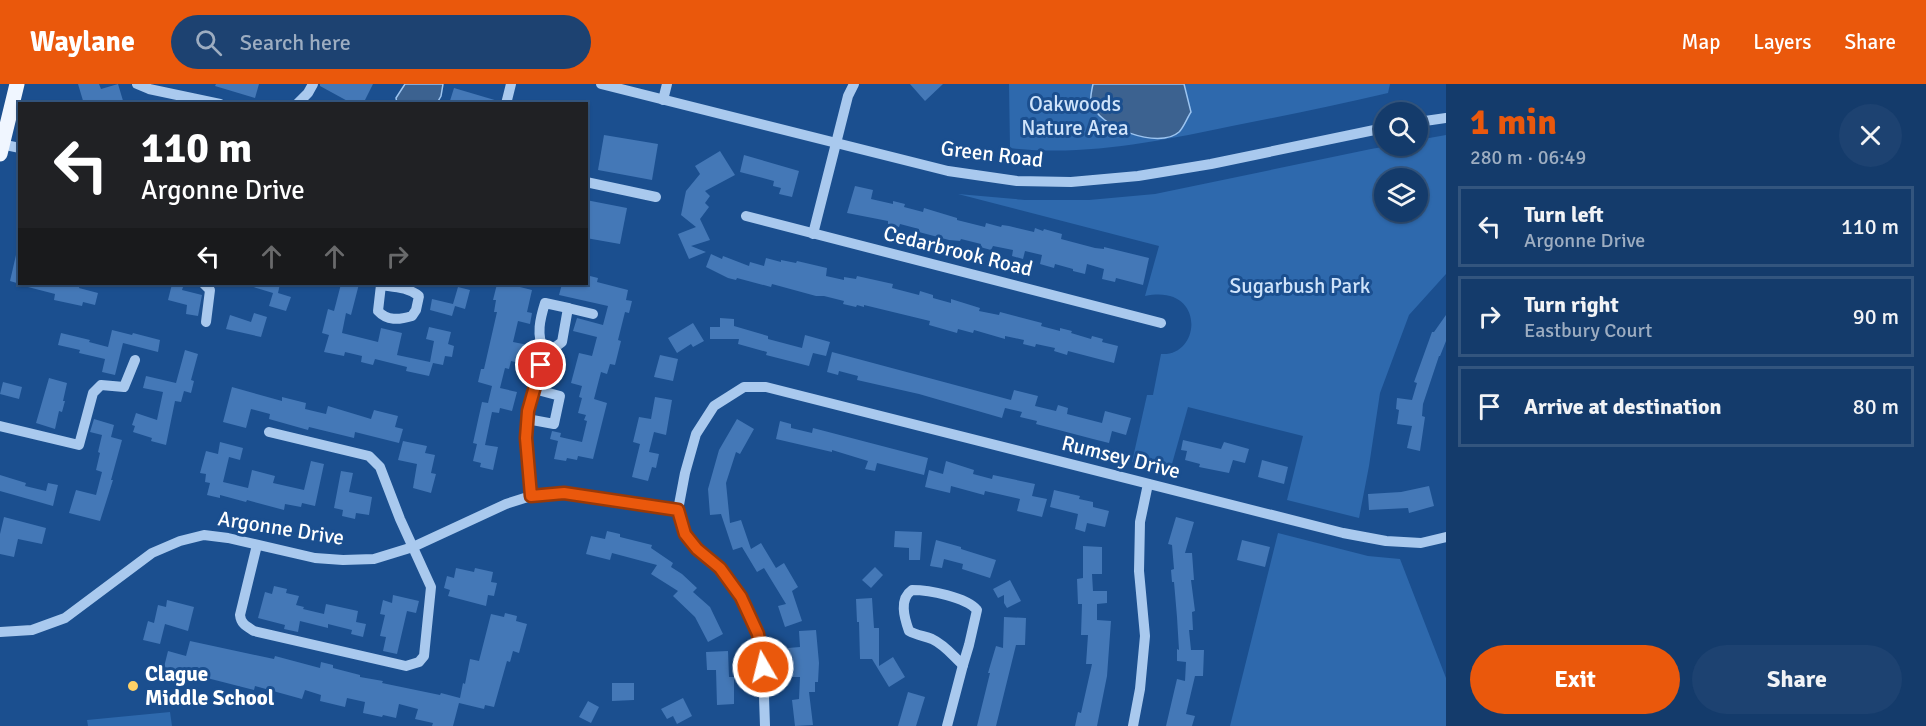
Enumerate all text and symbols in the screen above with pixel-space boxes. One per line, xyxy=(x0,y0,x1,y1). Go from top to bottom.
search box xyxy=(171,15,591,69)
text: Waylane xyxy=(30,25,135,59)
icon: search xyxy=(192,26,225,59)
text: Search here xyxy=(240,29,351,56)
text: Map xyxy=(1682,29,1720,55)
text: Layers xyxy=(1753,29,1811,55)
text: Share xyxy=(1844,29,1896,55)
park label: Oakwoods Nature Area xyxy=(1021,91,1129,141)
text: 1 min xyxy=(1470,100,1557,145)
map controls xyxy=(1374,102,1428,222)
button: search xyxy=(1374,102,1428,156)
button: close xyxy=(1839,104,1902,167)
text: 110 m xyxy=(141,123,252,174)
icon: left xyxy=(42,126,120,204)
street label: Green Road xyxy=(939,135,1045,173)
text: 280 m · 06:49 xyxy=(1470,145,1586,170)
button: layers xyxy=(1374,168,1428,222)
text: Argonne Drive xyxy=(141,174,305,207)
text: Turn left xyxy=(1524,201,1604,228)
icon: left xyxy=(1473,210,1506,243)
text: 110 m xyxy=(1841,213,1899,240)
street label: Cedarbrook Road xyxy=(881,220,1035,282)
text: Argonne Drive xyxy=(1524,228,1645,253)
icon: left xyxy=(192,240,225,273)
icon: ahead xyxy=(255,240,288,273)
icon: ahead xyxy=(318,240,351,273)
icon: right xyxy=(381,240,414,273)
park label: Sugarbush Park xyxy=(1230,273,1371,299)
text: Turn right xyxy=(1524,291,1619,318)
icon: right xyxy=(1473,300,1506,333)
text: 90 m xyxy=(1853,303,1899,330)
text: Eastbury Court xyxy=(1524,318,1652,343)
pin xyxy=(515,339,566,390)
icon: arrive xyxy=(524,348,557,381)
icon: arrive xyxy=(1473,390,1506,423)
text: Arrive at destination xyxy=(1524,393,1721,420)
text: 80 m xyxy=(1853,393,1899,420)
street label: Rumsey Drive xyxy=(1059,430,1183,484)
street label: Argonne Drive xyxy=(216,505,346,551)
position arrow xyxy=(731,635,795,699)
button: Exit xyxy=(1470,645,1680,714)
button: Share xyxy=(1692,645,1902,714)
place label: Clague Middle School xyxy=(145,661,275,711)
marker: Clague Middle School xyxy=(126,679,140,693)

